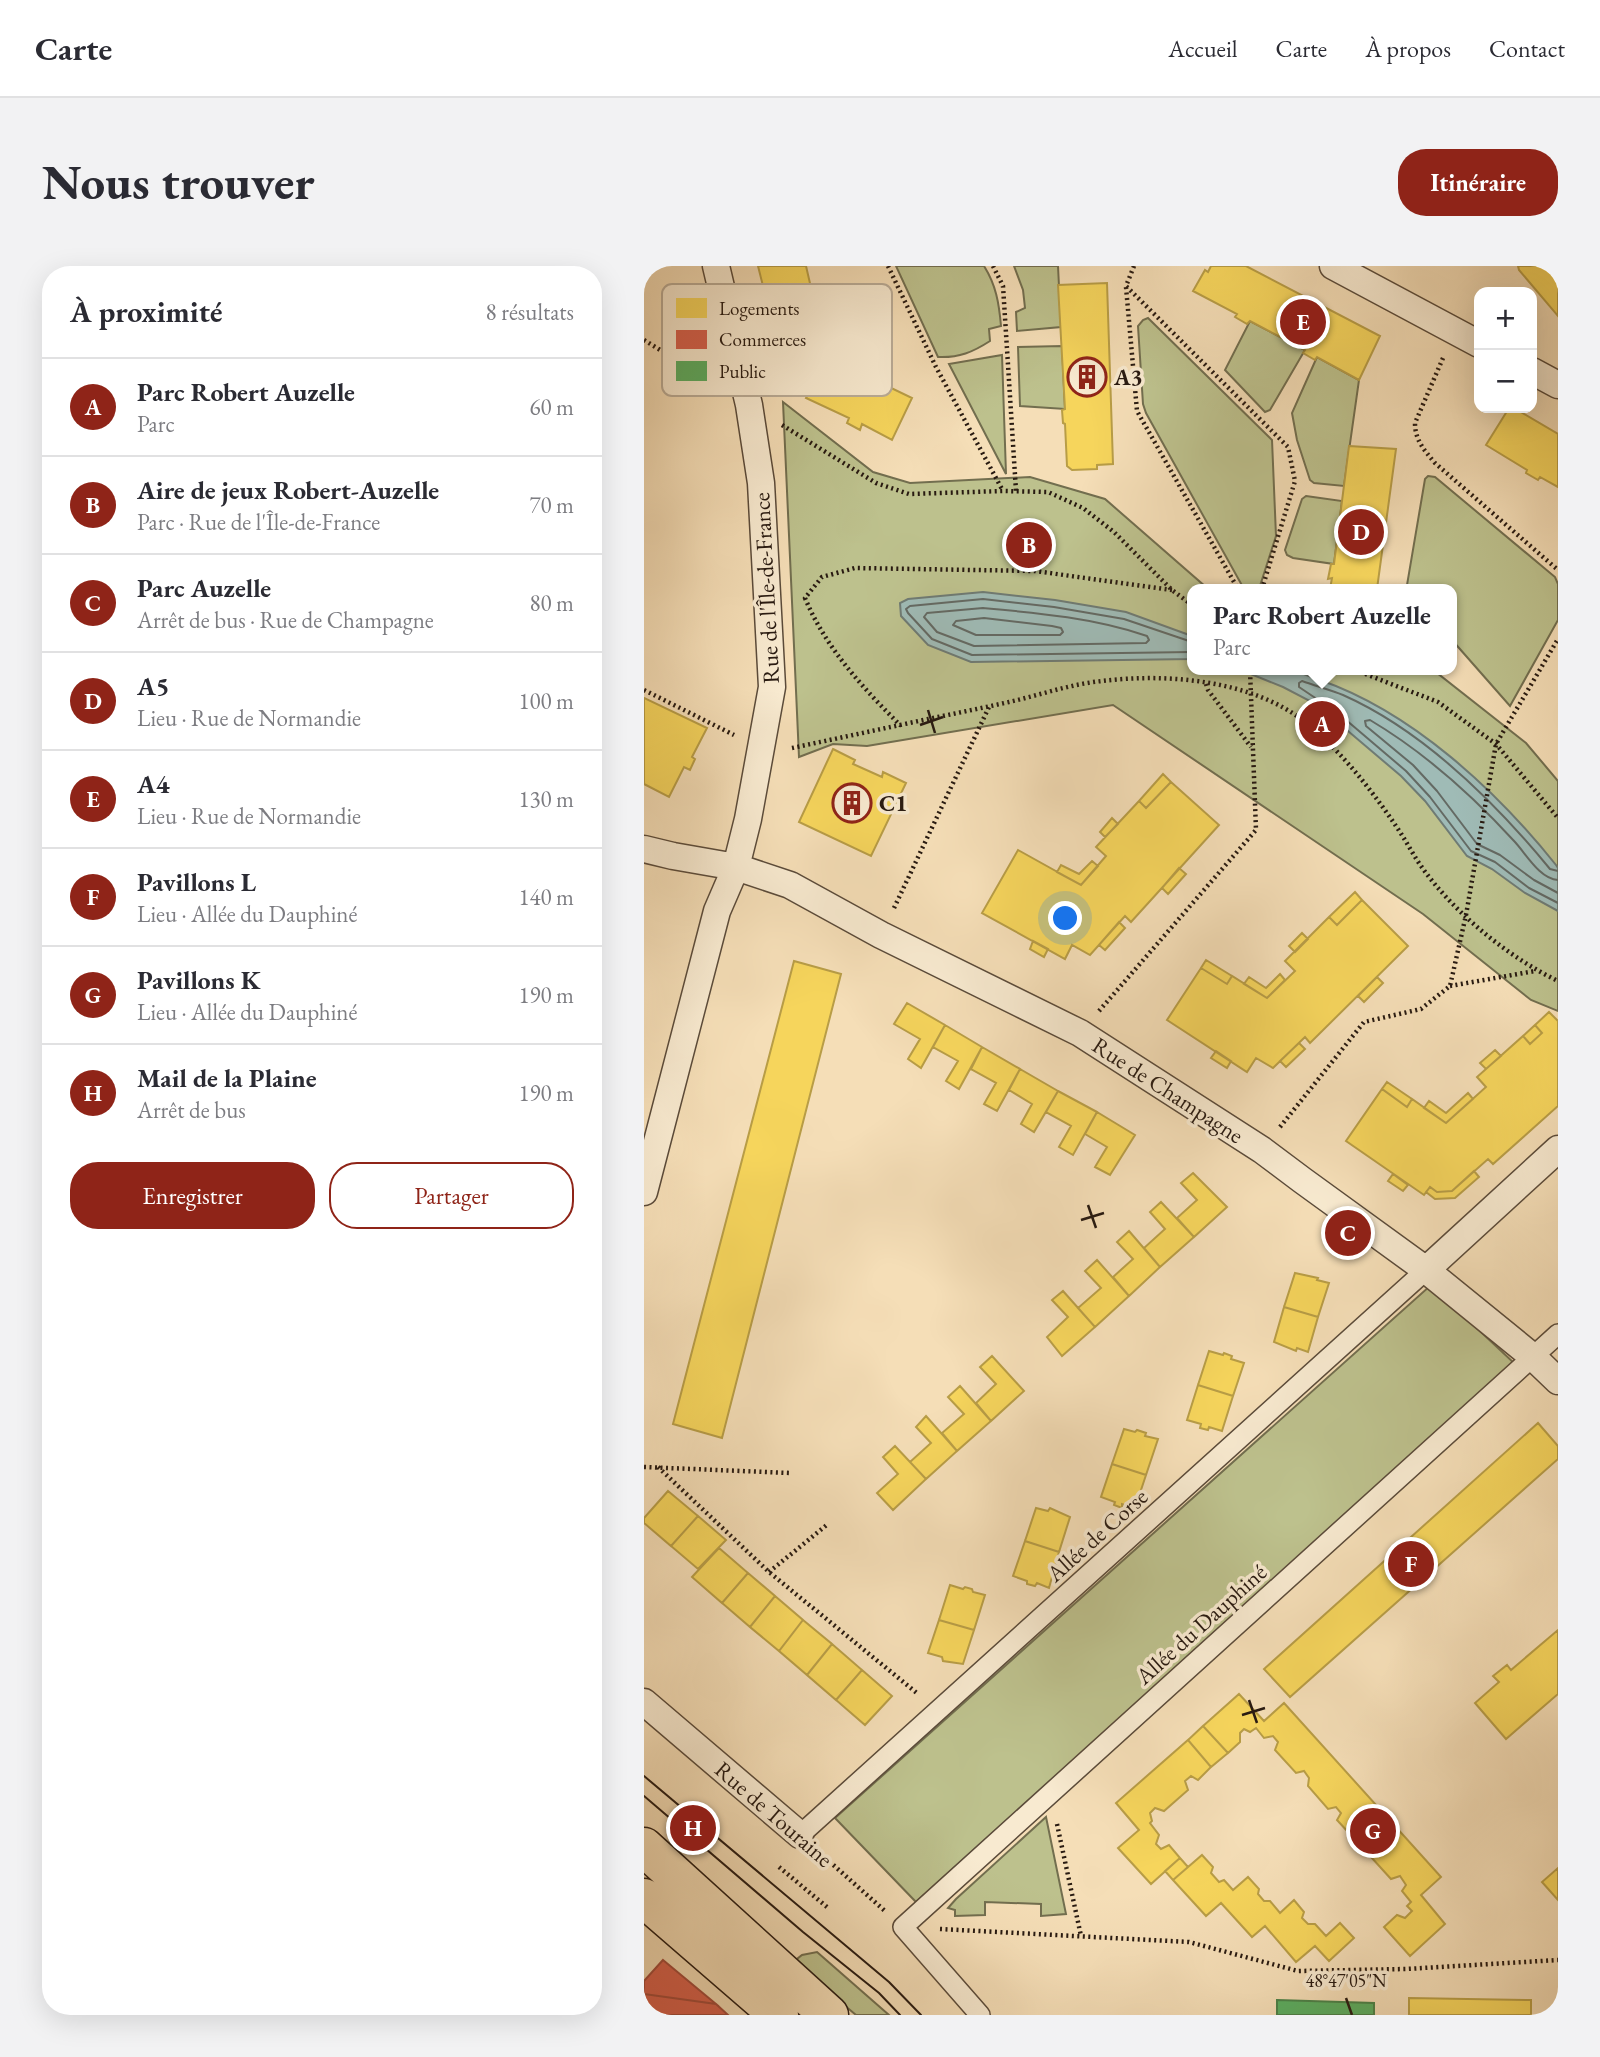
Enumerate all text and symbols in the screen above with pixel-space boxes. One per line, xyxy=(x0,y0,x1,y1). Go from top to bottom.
text: Carte xyxy=(35,27,112,70)
text: Accueil xyxy=(1168,33,1238,64)
text: Carte xyxy=(1276,33,1327,64)
text: À propos xyxy=(1365,33,1451,64)
text: Contact xyxy=(1489,33,1565,64)
button: Itinéraire xyxy=(1398,149,1558,216)
text: Nous trouver xyxy=(42,150,315,214)
legend xyxy=(662,284,892,396)
map controls xyxy=(1474,287,1537,413)
button: + xyxy=(1474,287,1537,350)
text: À proximité xyxy=(70,292,222,331)
text: Logements xyxy=(719,296,800,321)
pin: E xyxy=(1280,296,1326,348)
text: 8 résultats xyxy=(486,297,574,327)
text: Commerces xyxy=(719,327,806,352)
button: − xyxy=(1474,350,1537,413)
building icon: A3 xyxy=(1066,356,1108,398)
text: Public xyxy=(719,359,766,384)
place label: A3 xyxy=(1113,362,1143,392)
text: Parc Robert Auzelle xyxy=(137,375,355,409)
text: A xyxy=(85,392,101,422)
text: 60 m xyxy=(529,392,574,422)
text: Parc xyxy=(137,409,175,439)
text: Aire de jeux Robert-Auzelle xyxy=(137,473,439,507)
text: B xyxy=(86,490,100,520)
text: 70 m xyxy=(529,490,574,520)
street label: Rue de l'Île-de-France xyxy=(746,492,786,684)
pin: D xyxy=(1338,506,1384,558)
text: Parc · Rue de l'Île-de-France xyxy=(137,507,380,537)
pin: B xyxy=(1006,519,1052,571)
text: Parc Auzelle xyxy=(137,571,271,605)
popup xyxy=(1187,584,1457,675)
text: C xyxy=(85,588,101,618)
text: 80 m xyxy=(529,588,574,618)
text: Parc Robert Auzelle xyxy=(1213,598,1431,632)
text: Arrêt de bus · Rue de Champagne xyxy=(137,605,434,635)
text: Parc xyxy=(1213,632,1251,662)
text: A5 xyxy=(137,669,169,703)
text: D xyxy=(84,686,102,716)
text: 100 m xyxy=(518,686,574,716)
pin: A xyxy=(1299,698,1345,750)
text: Lieu · Rue de Normandie xyxy=(137,703,361,733)
text: A4 xyxy=(137,767,169,801)
building icon: C1 xyxy=(831,782,873,824)
text: E xyxy=(86,784,100,814)
text: 130 m xyxy=(518,784,574,814)
place label: C1 xyxy=(879,788,907,818)
text: Lieu · Rue de Normandie xyxy=(137,801,361,831)
text: Pavillons L xyxy=(137,865,256,899)
text: F xyxy=(87,882,99,912)
text: 140 m xyxy=(518,882,574,912)
text: Lieu · Allée du Dauphiné xyxy=(137,899,357,929)
your location xyxy=(1048,901,1082,935)
text: Pavillons K xyxy=(137,963,261,997)
text: G xyxy=(85,980,101,1010)
text: 190 m xyxy=(518,980,574,1010)
text: Lieu · Allée du Dauphiné xyxy=(137,997,357,1027)
street label: Rue de Champagne xyxy=(1087,1030,1249,1150)
text: Mail de la Plaine xyxy=(137,1061,317,1095)
text: H xyxy=(84,1078,102,1108)
text: 190 m xyxy=(518,1078,574,1108)
text: Arrêt de bus xyxy=(137,1095,246,1125)
button: Enregistrer xyxy=(70,1162,315,1229)
button: Partager xyxy=(329,1162,574,1229)
pin: C xyxy=(1325,1207,1371,1259)
street label: Allée de Corse xyxy=(1039,1482,1154,1589)
pin: F xyxy=(1388,1538,1434,1590)
street label: Allée du Dauphiné xyxy=(1128,1557,1273,1692)
street label: Rue de Touraine xyxy=(709,1754,839,1874)
pin: H xyxy=(670,1802,716,1854)
pin: G xyxy=(1350,1805,1396,1857)
text: 48°47'05"N xyxy=(1306,1969,1387,1992)

